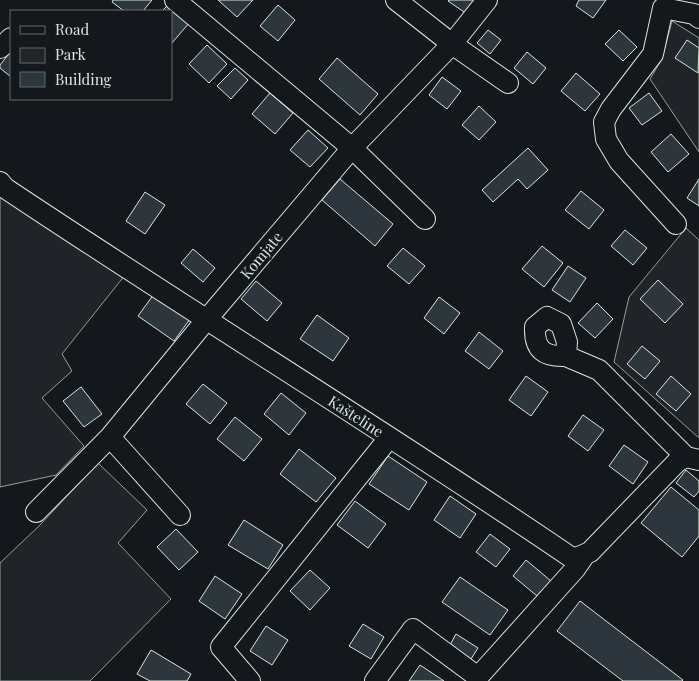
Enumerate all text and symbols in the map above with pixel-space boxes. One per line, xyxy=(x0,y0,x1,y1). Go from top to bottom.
legend xyxy=(10,10,172,100)
text: Road xyxy=(55,19,89,39)
text: Park xyxy=(55,44,87,64)
text: Building xyxy=(55,69,112,89)
street label: Komjate xyxy=(235,227,287,283)
street label: Kašteline xyxy=(324,391,388,441)

